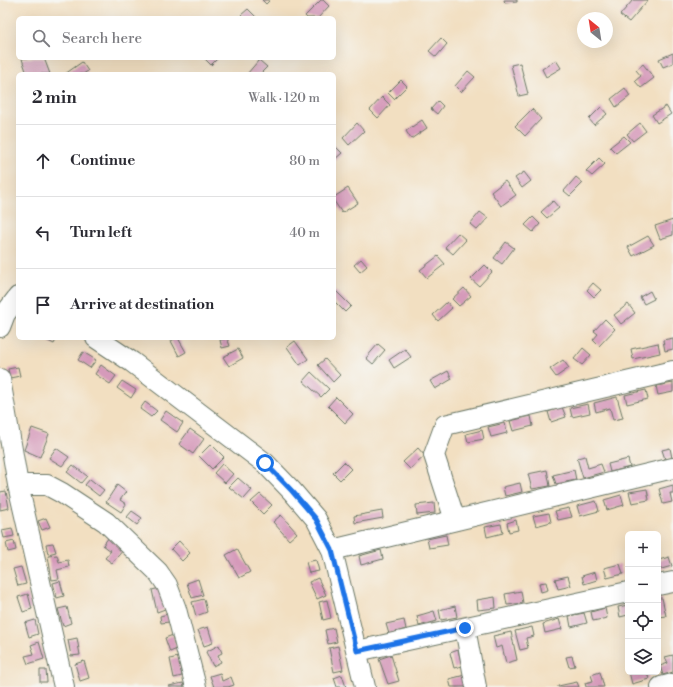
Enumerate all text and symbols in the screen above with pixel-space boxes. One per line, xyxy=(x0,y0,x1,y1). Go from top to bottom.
north arrow xyxy=(577,12,613,48)
search box xyxy=(16,16,336,60)
icon: search xyxy=(30,27,52,49)
text: Search here xyxy=(62,29,142,48)
text: 2 min xyxy=(32,87,77,109)
text: Walk · 120 m xyxy=(248,90,320,106)
icon: ahead xyxy=(32,150,54,172)
text: Continue xyxy=(70,151,135,170)
text: 80 m xyxy=(289,153,320,169)
icon: left xyxy=(32,222,54,244)
text: Turn left xyxy=(70,223,132,242)
text: 40 m xyxy=(290,225,320,241)
icon: arrive xyxy=(32,294,54,316)
text: Arrive at destination xyxy=(70,295,214,314)
route start xyxy=(256,454,274,472)
map controls xyxy=(625,531,661,675)
button: + xyxy=(625,531,661,567)
button: − xyxy=(625,567,661,603)
button: locate xyxy=(625,603,661,639)
route end xyxy=(456,619,474,637)
button: layers xyxy=(625,639,661,675)

